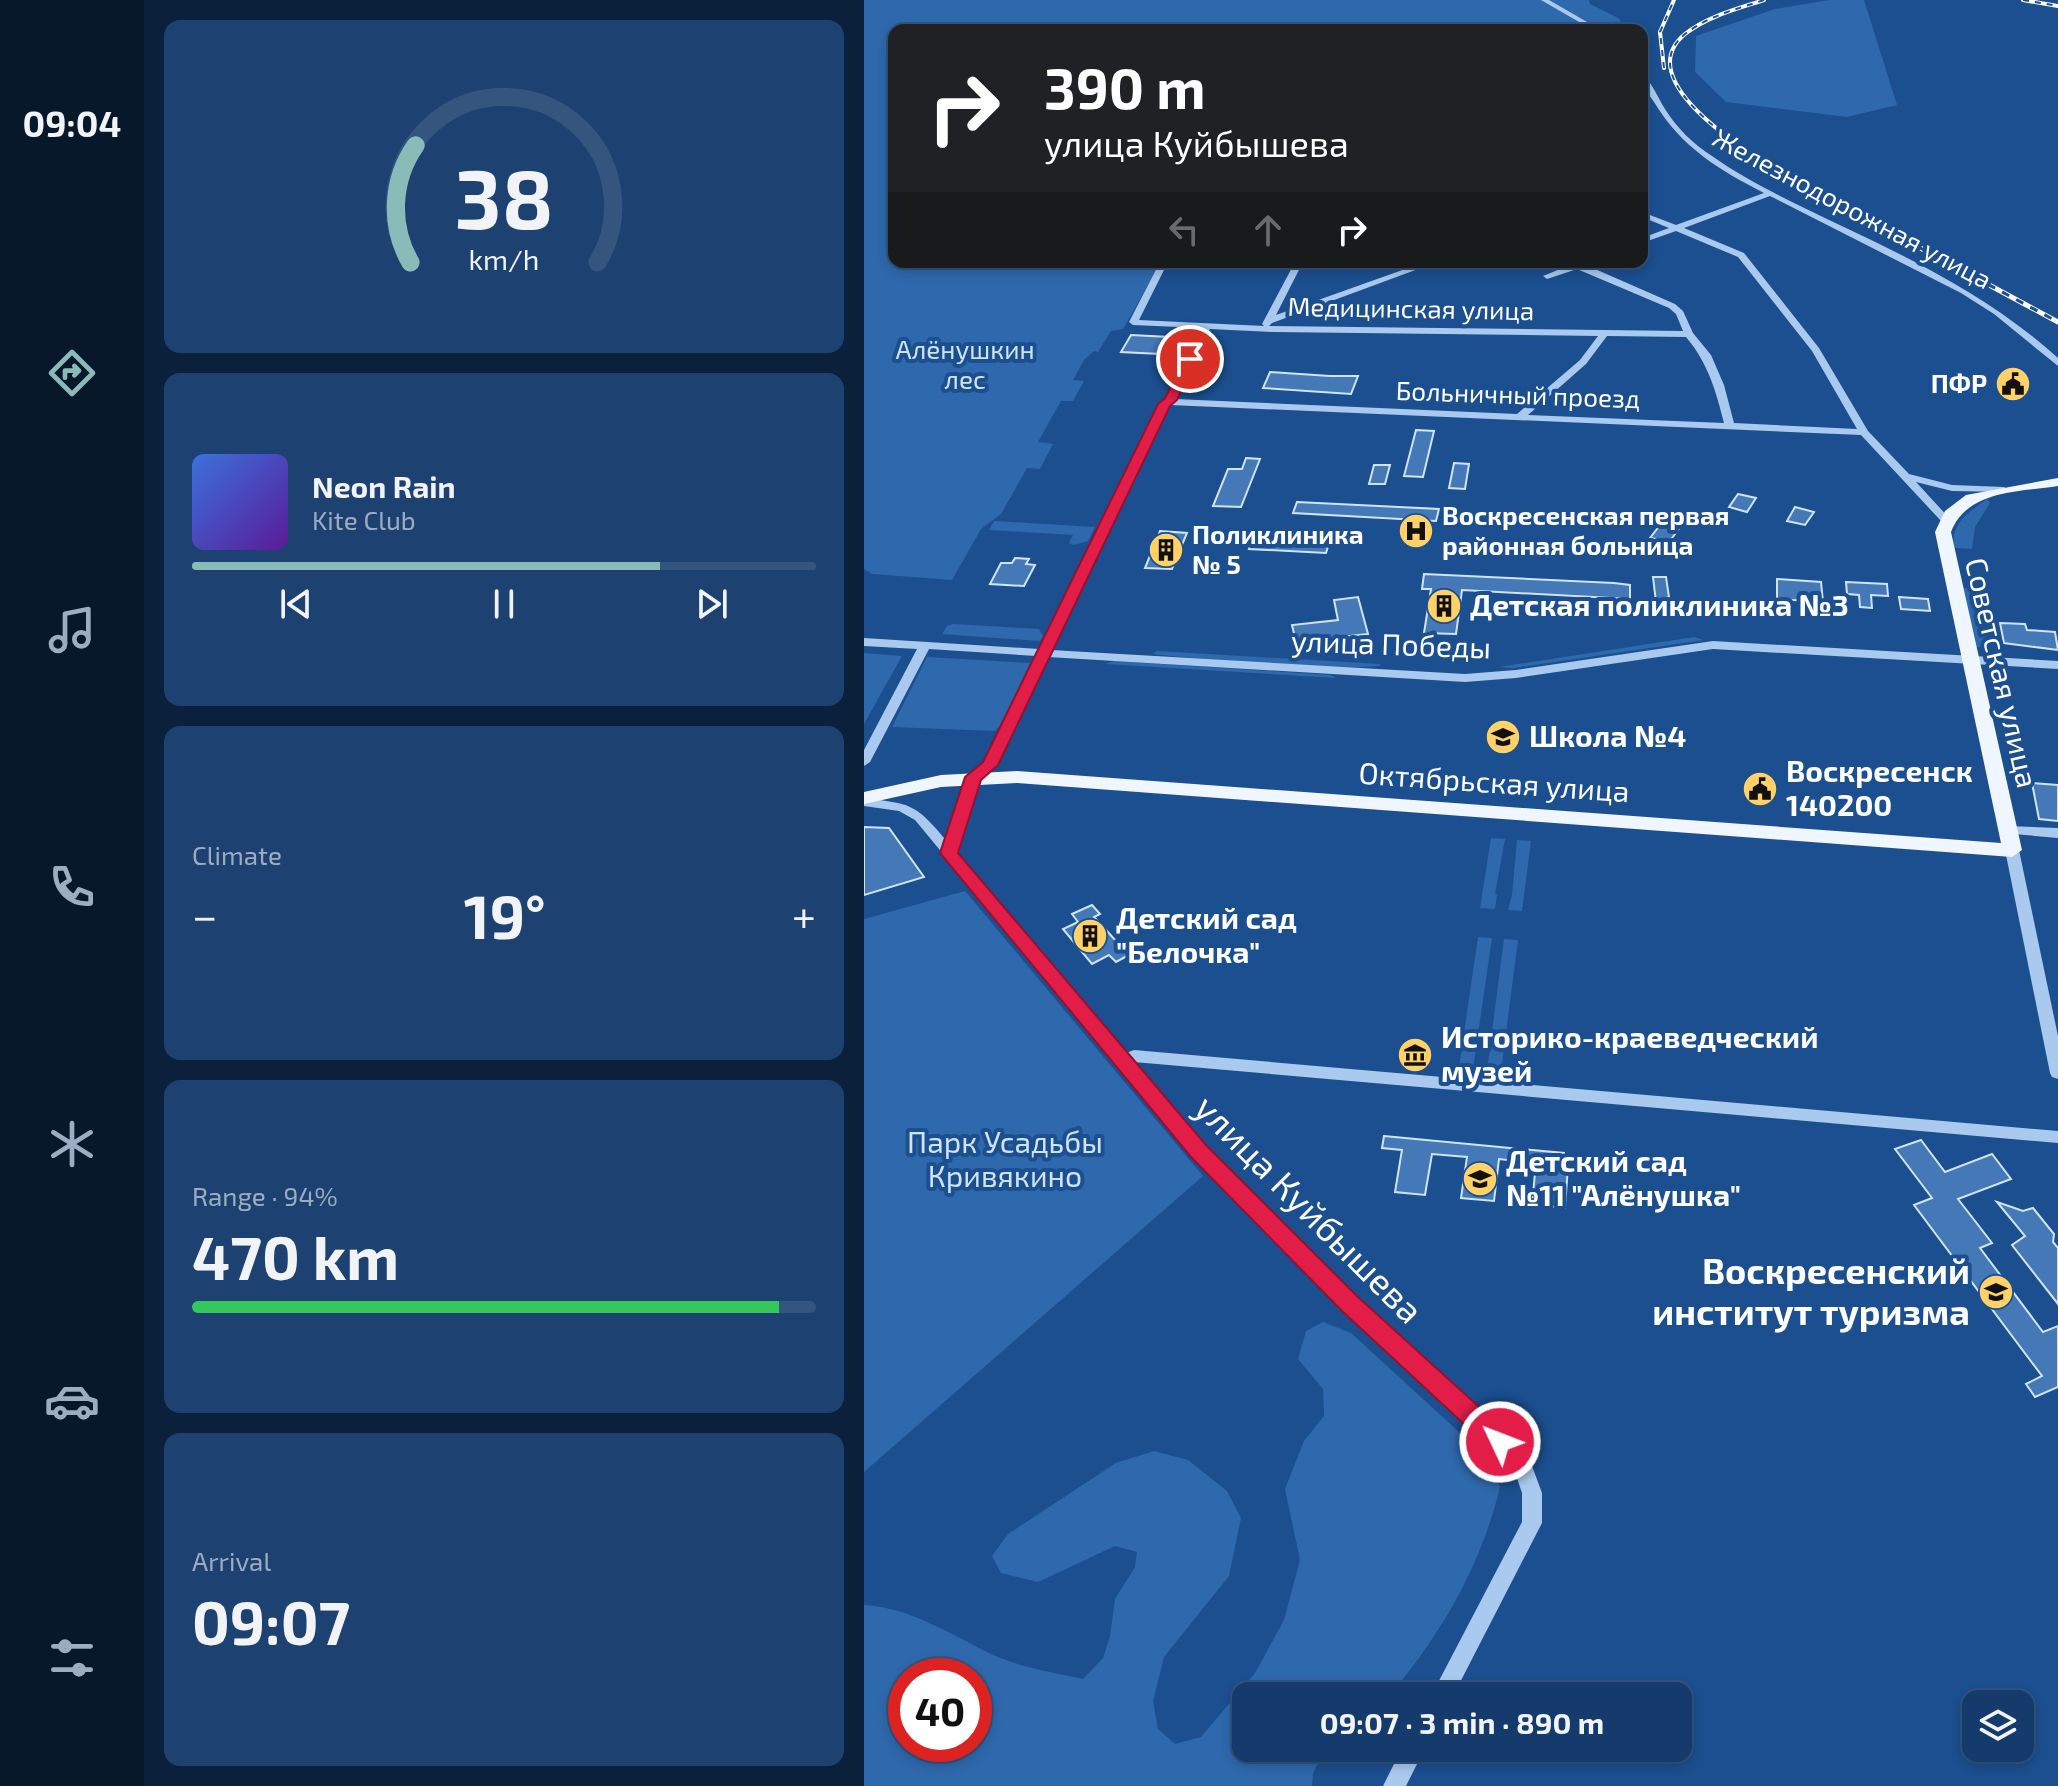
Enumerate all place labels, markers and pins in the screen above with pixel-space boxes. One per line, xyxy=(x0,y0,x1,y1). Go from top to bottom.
pin xyxy=(1156,325,1224,393)
public building icon: ПФР xyxy=(1994,365,2032,403)
place label: ПФР xyxy=(1931,367,1987,398)
place label: Воскресенская первая районная больница xyxy=(1442,499,1729,560)
hospital icon: Воскресенская первая районная больница xyxy=(1397,512,1435,550)
place label: Поликлиника № 5 xyxy=(1192,518,1364,579)
building icon: Поликлиника № 5 xyxy=(1147,531,1185,569)
place label: Детская поликлиника №3 xyxy=(1470,586,1849,622)
building icon: Детская поликлиника №3 xyxy=(1425,587,1463,625)
place label: Школа №4 xyxy=(1529,717,1686,753)
school or university icon: Школа №4 xyxy=(1484,718,1522,756)
place label: Воскресенск 140200 xyxy=(1786,752,1973,822)
public building icon: Воскресенск 140200 xyxy=(1741,770,1779,808)
place label: Детский сад "Белочка" xyxy=(1116,899,1297,969)
building icon: Детский сад "Белочка" xyxy=(1071,917,1109,955)
place label: Историко-краеведческий музей xyxy=(1441,1018,1818,1089)
museum icon: Историко-краеведческий музей xyxy=(1396,1036,1434,1074)
place label: Детский сад №11 "Алёнушка" xyxy=(1506,1142,1741,1213)
school or university icon: Детский сад №11 "Алёнушка" xyxy=(1461,1160,1499,1198)
place label: Воскресенский институт туризма xyxy=(1652,1248,1970,1333)
school or university icon: Воскресенский институт туризма xyxy=(1977,1273,2015,1311)

